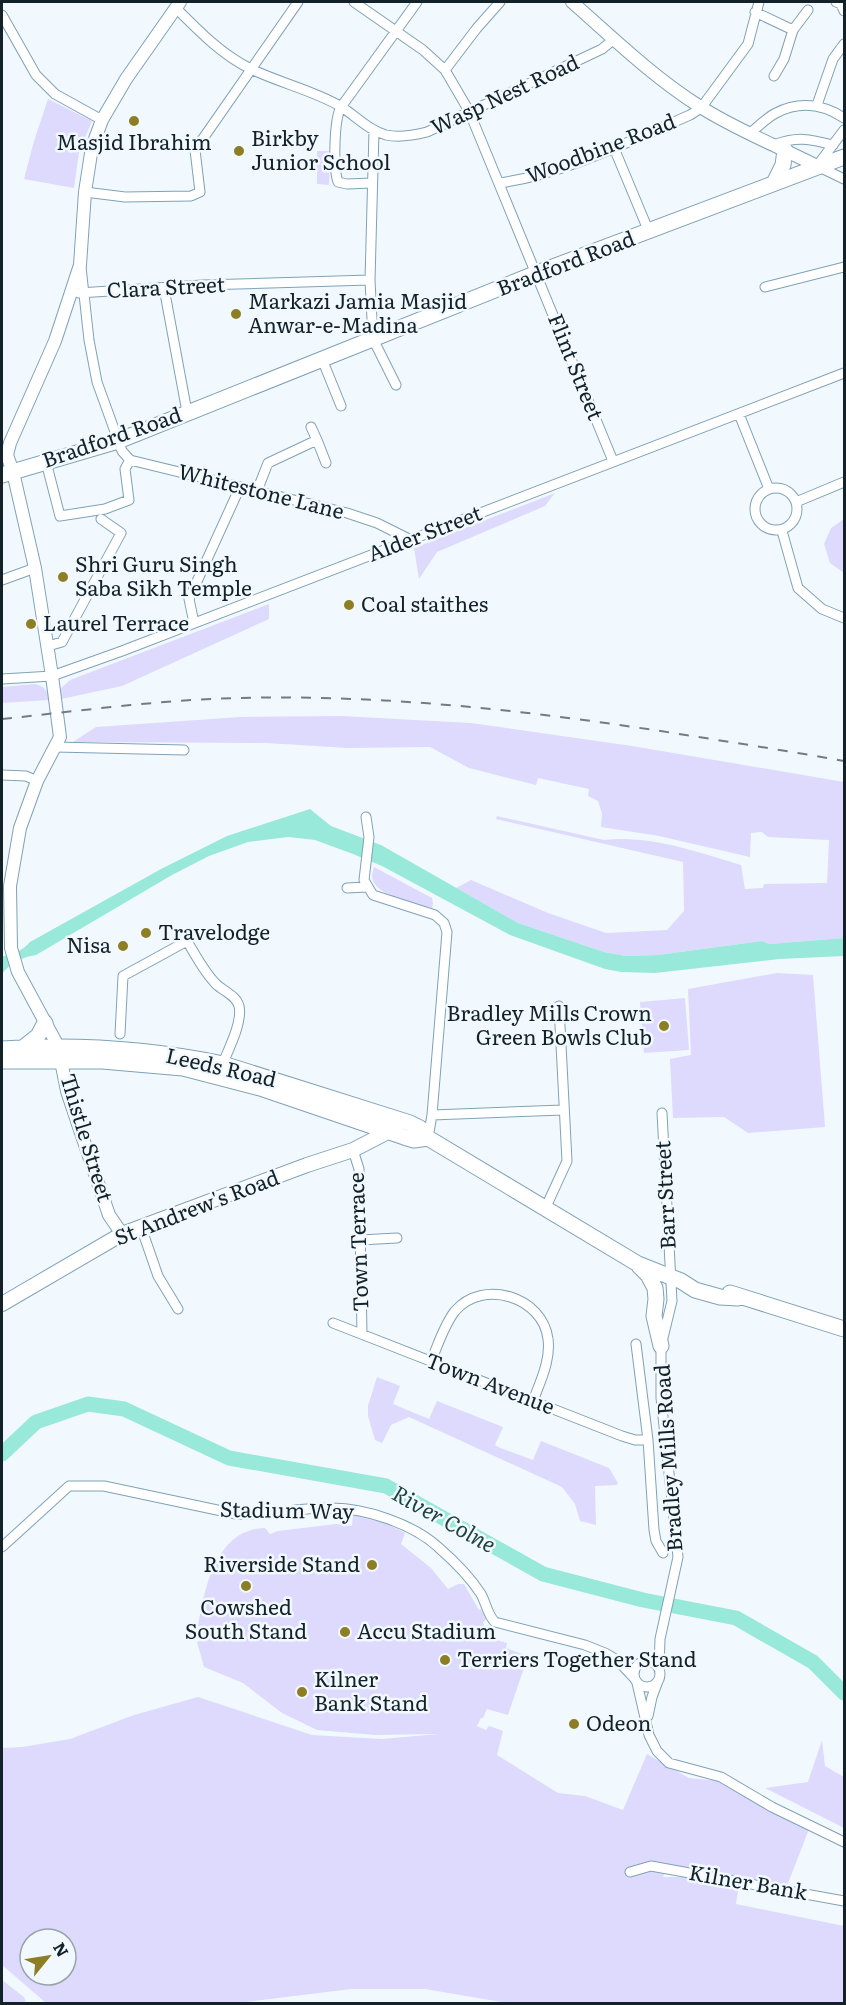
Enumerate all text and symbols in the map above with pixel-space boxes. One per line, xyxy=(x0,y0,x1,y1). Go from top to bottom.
street label: Wasp Nest Road xyxy=(425,45,583,141)
street label: Woodbine Road xyxy=(521,104,680,189)
marker: Masjid Ibrahim xyxy=(127,114,141,128)
place label: Birkby Junior School xyxy=(251,121,391,176)
place label: Masjid Ibrahim xyxy=(56,125,212,156)
marker: Birkby Junior School xyxy=(232,144,246,158)
street label: Bradford Road xyxy=(492,221,639,302)
street label: Clara Street xyxy=(106,267,226,304)
place label: Markazi Jamia Masjid Anwar-e-Madina xyxy=(248,284,467,339)
marker: Markazi Jamia Masjid Anwar-e-Madina xyxy=(229,307,243,321)
street label: Flint Street xyxy=(542,308,613,425)
street label: Bradford Road xyxy=(37,397,185,474)
street label: Whitestone Lane xyxy=(175,454,348,525)
street label: Alder Street xyxy=(363,496,486,568)
place label: Shri Guru Singh Saba Sikh Temple xyxy=(75,547,252,602)
marker: Shri Guru Singh Saba Sikh Temple xyxy=(56,570,70,584)
place label: Coal staithes xyxy=(361,587,488,618)
marker: Coal staithes xyxy=(342,598,356,612)
place label: Laurel Terrace xyxy=(43,606,189,637)
marker: Laurel Terrace xyxy=(24,617,38,631)
place label: Travelodge xyxy=(158,915,270,946)
marker: Travelodge xyxy=(139,926,153,940)
place label: Nisa xyxy=(66,928,112,959)
marker: Nisa xyxy=(116,939,130,953)
place label: Bradley Mills Crown Green Bowls Club xyxy=(446,996,652,1051)
marker: Bradley Mills Crown Green Bowls Club xyxy=(657,1019,671,1033)
street label: Leeds Road xyxy=(163,1038,280,1093)
street label: Thistle Street xyxy=(54,1069,123,1206)
street label: Barr Street xyxy=(645,1139,682,1250)
street label: St Andrew's Road xyxy=(109,1160,283,1251)
street label: Town Terrace xyxy=(339,1172,374,1312)
street label: Town Avenue xyxy=(422,1343,560,1421)
street label: Bradley Mills Road xyxy=(644,1363,689,1553)
water label: River Colne xyxy=(387,1476,503,1560)
street label: Stadium Way xyxy=(220,1492,355,1525)
place label: Riverside Stand xyxy=(203,1547,360,1578)
marker: Riverside Stand xyxy=(365,1558,379,1572)
marker: Cowshed South Stand xyxy=(239,1579,253,1593)
place label: Cowshed South Stand xyxy=(185,1590,307,1645)
place label: Accu Stadium xyxy=(357,1614,496,1645)
marker: Accu Stadium xyxy=(338,1625,352,1639)
place label: Terriers Together Stand xyxy=(457,1642,697,1673)
marker: Terriers Together Stand xyxy=(438,1653,452,1667)
place label: Kilner Bank Stand xyxy=(314,1662,428,1717)
marker: Kilner Bank Stand xyxy=(295,1685,309,1699)
place label: Odeon xyxy=(586,1706,652,1737)
marker: Odeon xyxy=(567,1717,581,1731)
street label: Kilner Bank xyxy=(687,1855,810,1906)
north arrow xyxy=(18,1927,78,1987)
text: N xyxy=(48,1937,76,1961)

